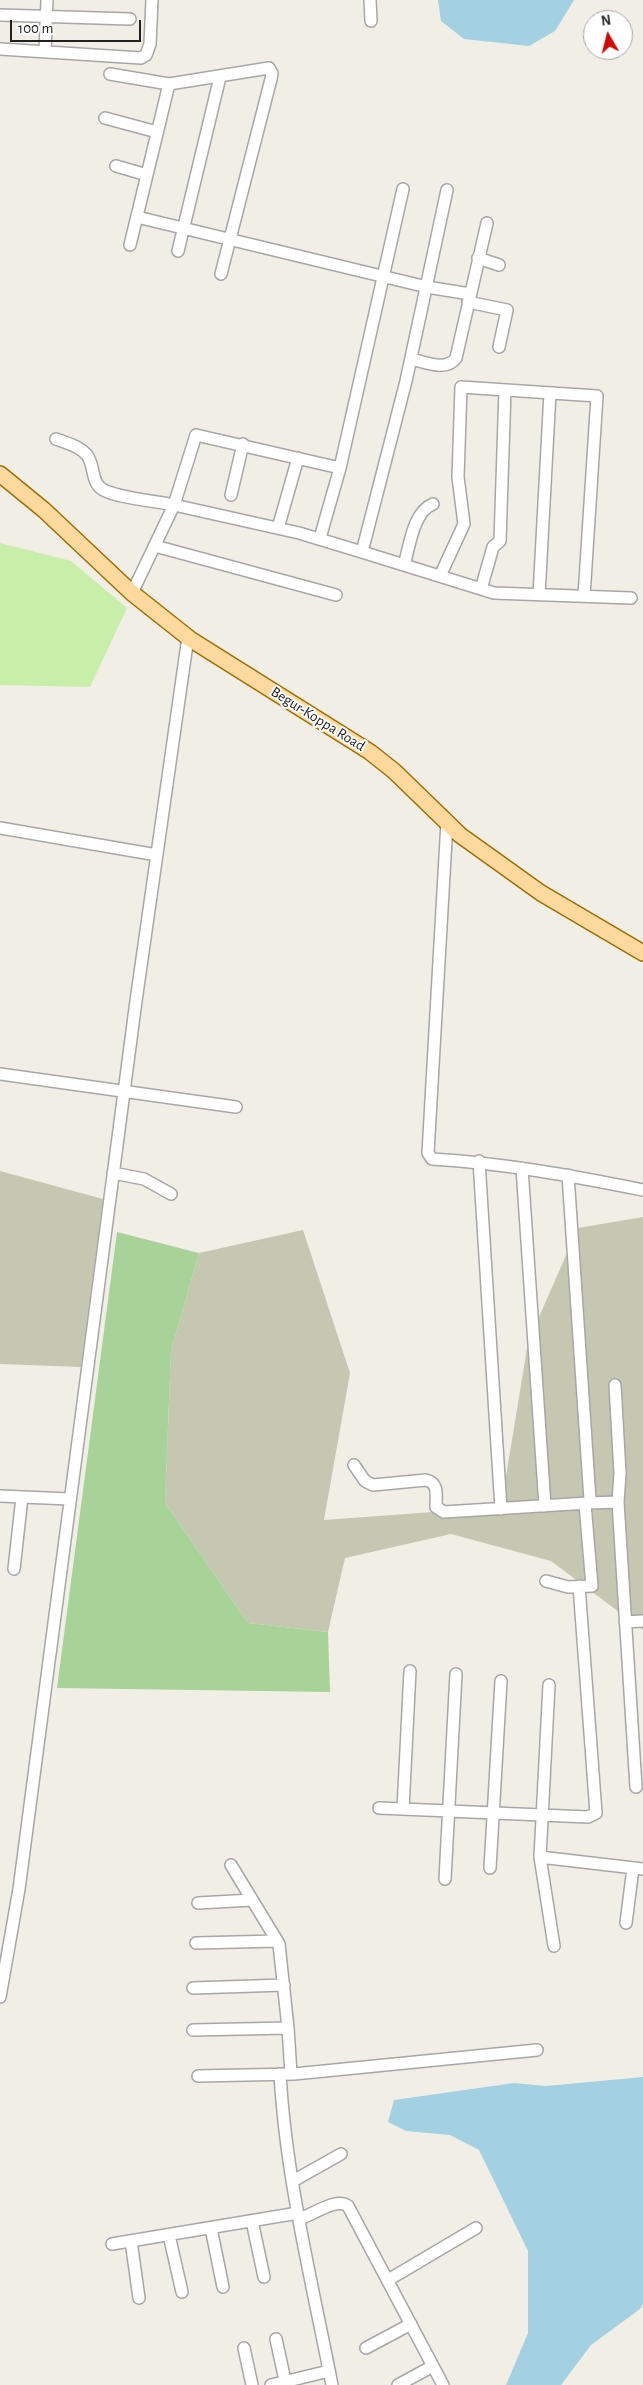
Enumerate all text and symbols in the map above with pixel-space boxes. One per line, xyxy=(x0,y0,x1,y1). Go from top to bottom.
scale bar xyxy=(12,10,144,42)
north arrow xyxy=(583,10,633,60)
text: N xyxy=(600,14,612,29)
text: 100 m xyxy=(18,21,53,36)
street label: Begur-Koppa Road xyxy=(268,683,368,755)

